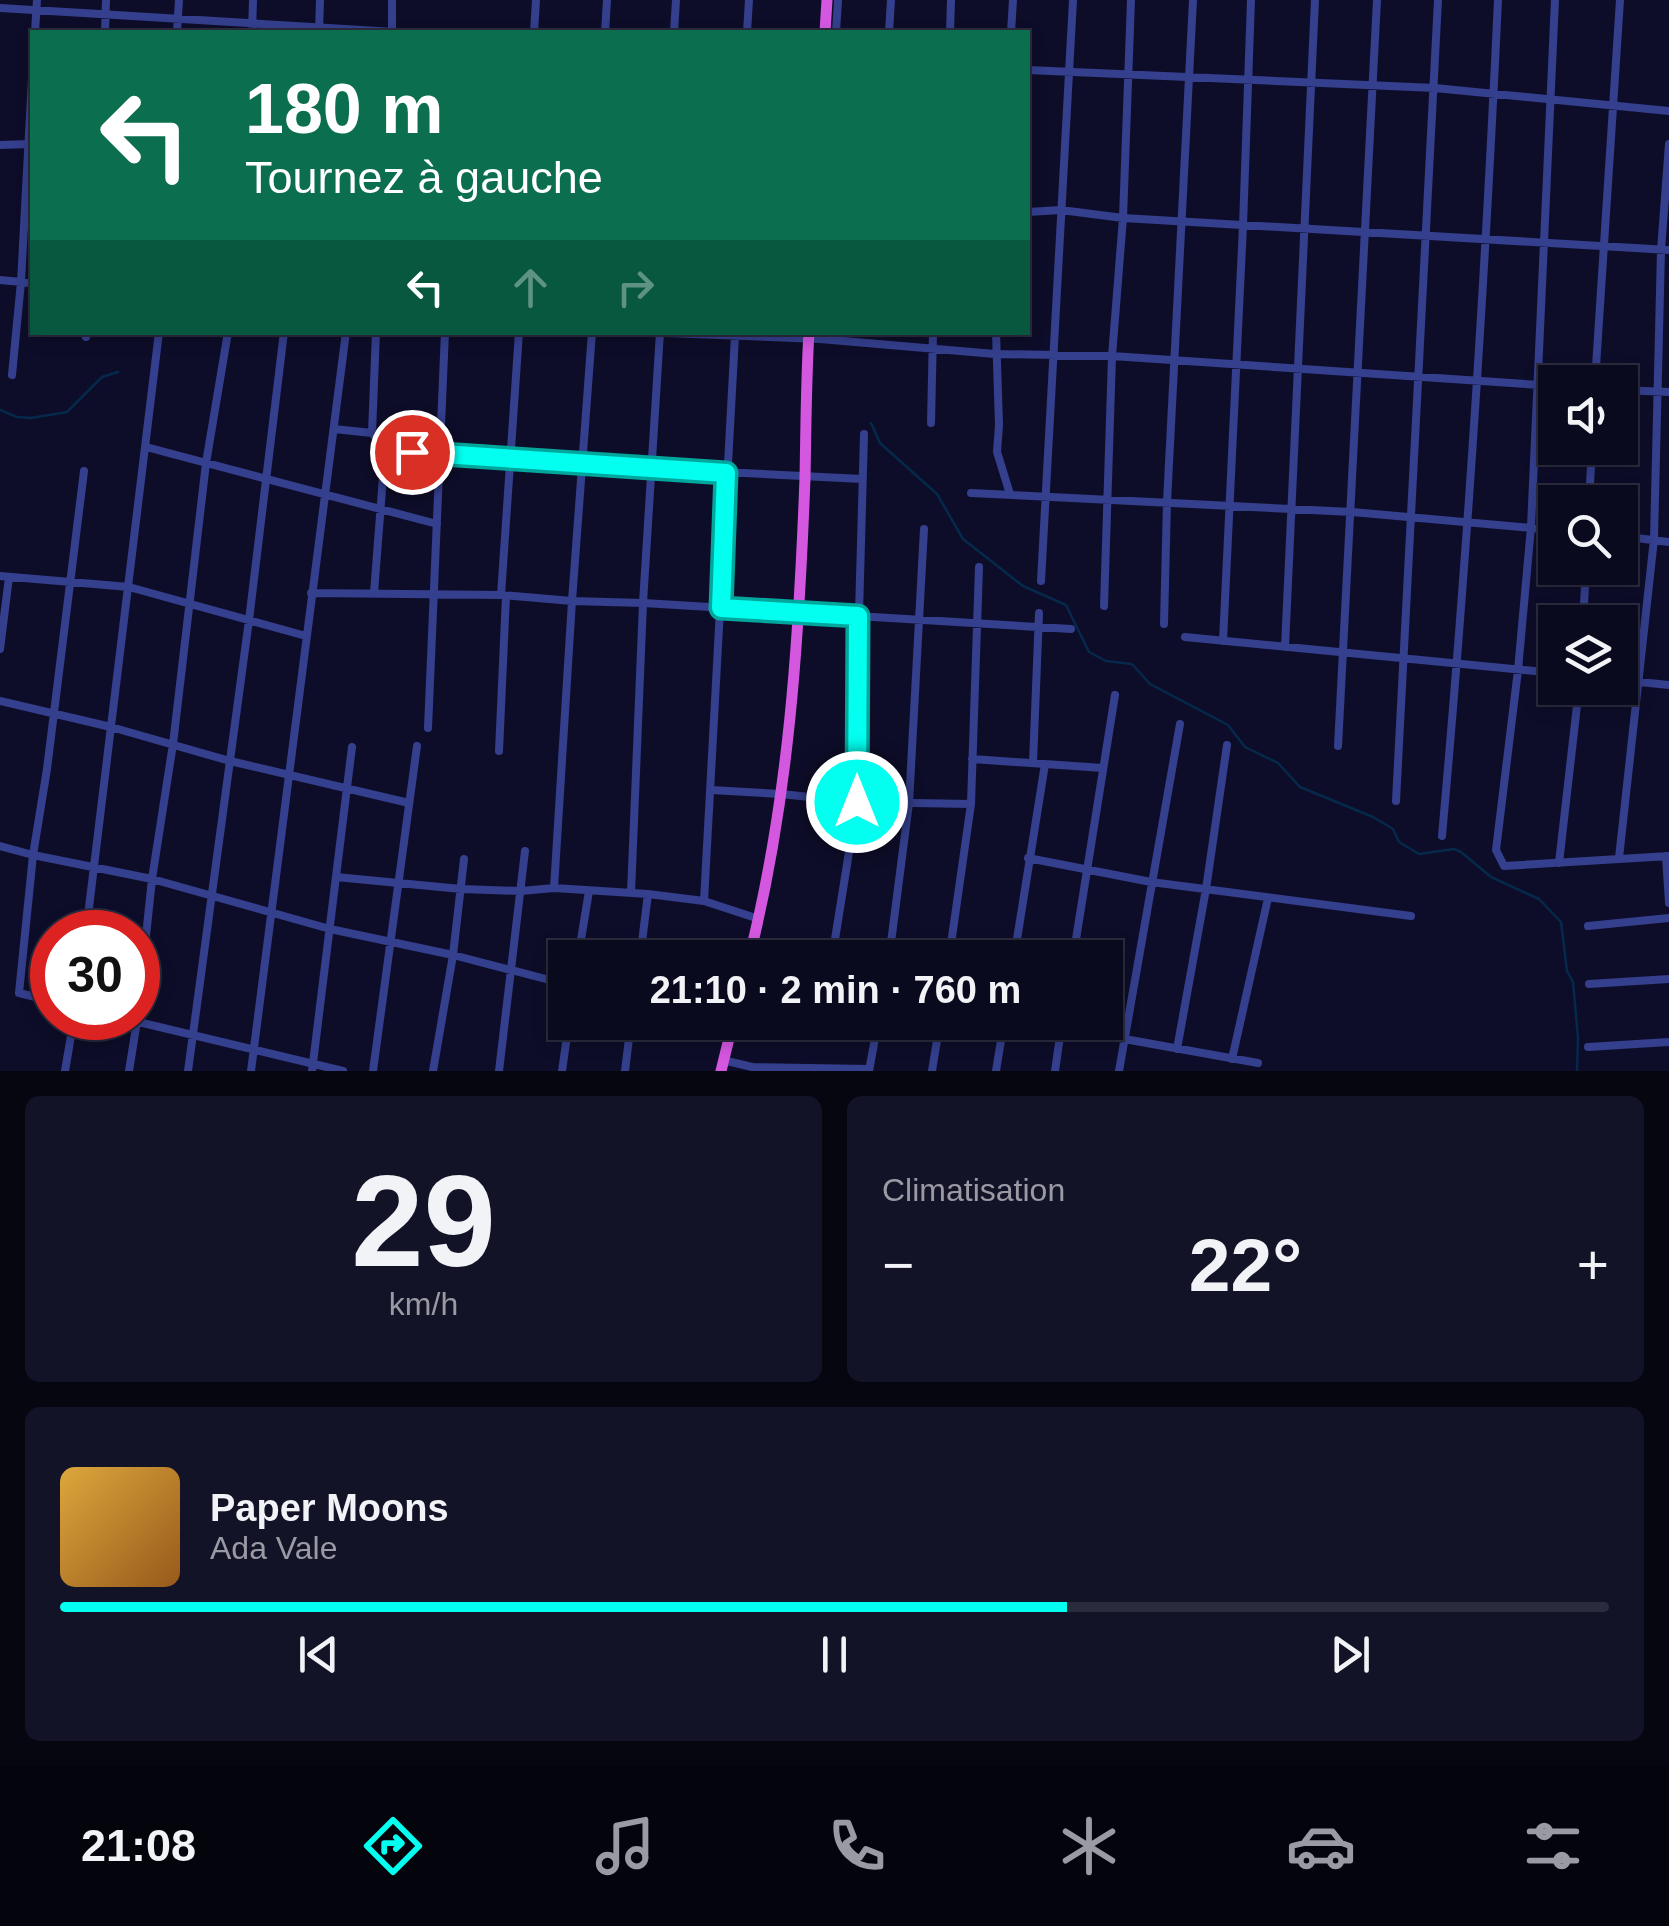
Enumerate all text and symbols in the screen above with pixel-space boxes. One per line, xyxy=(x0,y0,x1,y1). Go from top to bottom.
icon: left xyxy=(80,70,210,200)
text: 180 m xyxy=(245,70,443,148)
text: Tournez à gauche xyxy=(245,152,603,203)
icon: left xyxy=(398,260,453,315)
icon: ahead xyxy=(503,260,558,315)
icon: right xyxy=(608,260,663,315)
map controls xyxy=(1538,365,1638,705)
button: sound xyxy=(1538,365,1638,465)
pin xyxy=(370,410,455,495)
icon: arrive xyxy=(385,425,440,480)
button: search xyxy=(1538,485,1638,585)
button: layers xyxy=(1538,605,1638,705)
position arrow xyxy=(805,750,909,854)
speed limit sign: 30 xyxy=(30,910,160,1040)
text: 21:10 · 2 min · 760 m xyxy=(650,969,1021,1011)
text: 29 xyxy=(351,1148,496,1294)
text: Climatisation xyxy=(882,1172,1065,1208)
text: 22° xyxy=(1189,1223,1302,1307)
text: − xyxy=(882,1234,914,1296)
text: + xyxy=(1577,1234,1609,1296)
text: km/h xyxy=(389,1286,458,1322)
text: Paper Moons xyxy=(210,1487,449,1529)
text: Ada Vale xyxy=(210,1530,338,1566)
icon: previous xyxy=(291,1627,346,1682)
icon: pause xyxy=(807,1627,862,1682)
icon: next xyxy=(1323,1627,1378,1682)
icon: directions xyxy=(358,1811,428,1881)
icon: music xyxy=(590,1811,660,1881)
icon: phone xyxy=(822,1811,892,1881)
icon: climate xyxy=(1054,1811,1124,1881)
icon: car xyxy=(1286,1811,1356,1881)
icon: filters xyxy=(1518,1811,1588,1881)
text: 21:08 xyxy=(81,1820,196,1871)

